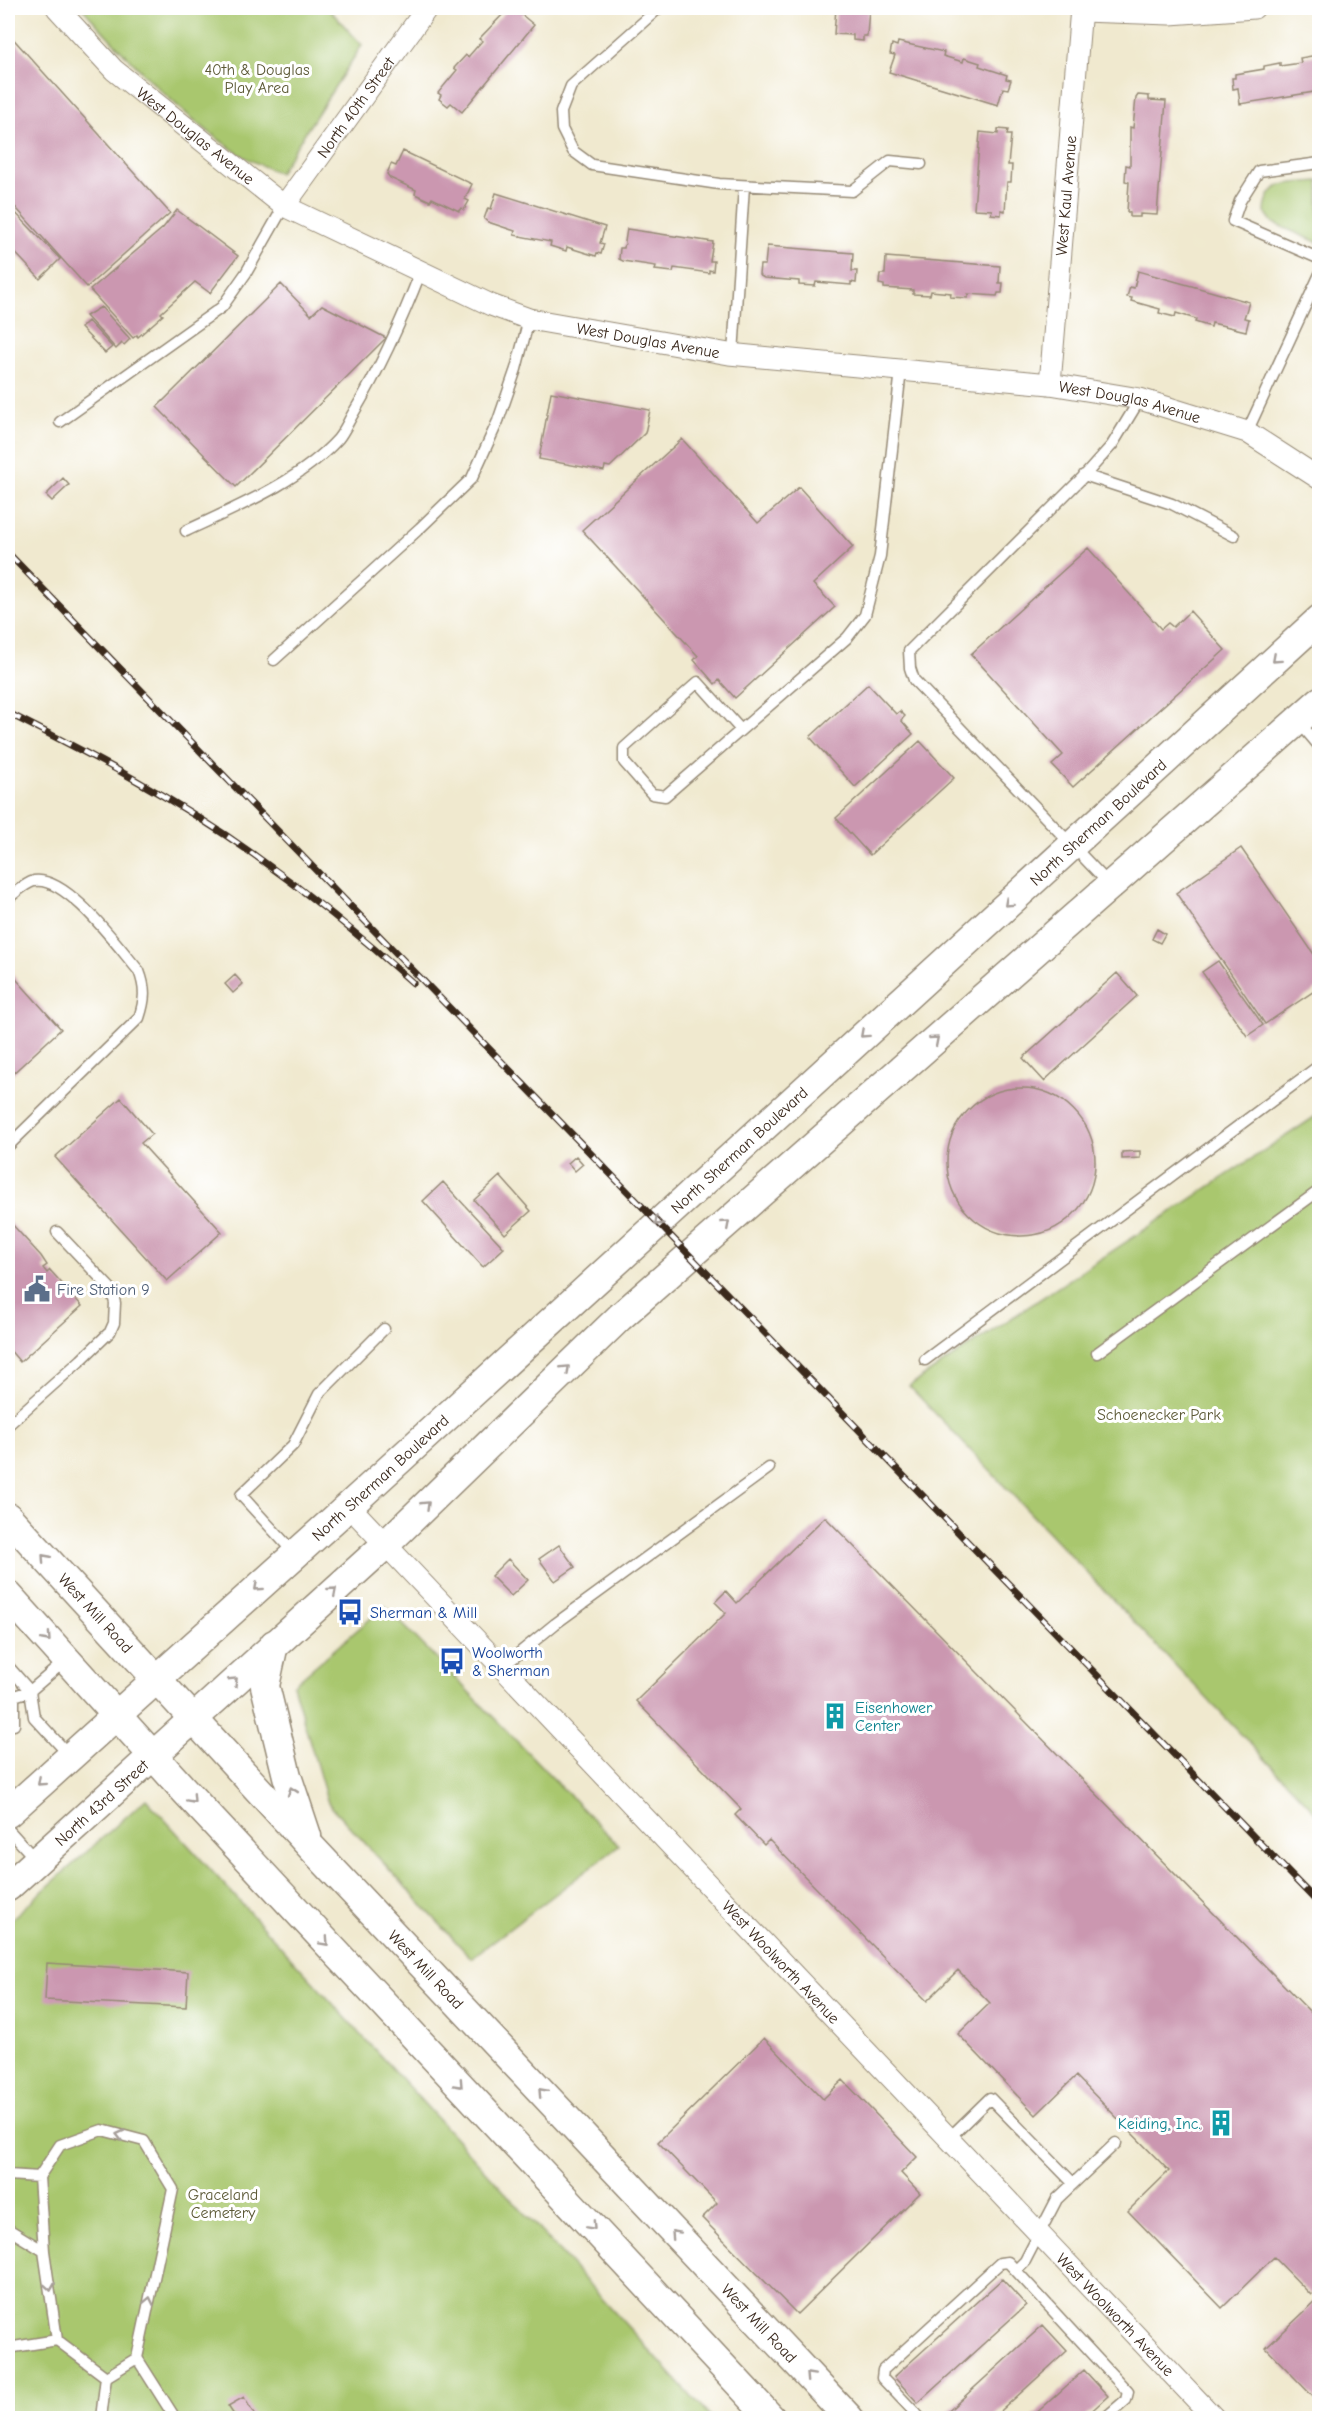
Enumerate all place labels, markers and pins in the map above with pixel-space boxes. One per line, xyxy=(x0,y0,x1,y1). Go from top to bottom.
public building icon: Fire Station 9 xyxy=(22,1274,52,1304)
place label: Fire Station 9 xyxy=(57,1281,150,1299)
bus stop icon: Sherman & Mill xyxy=(335,1597,365,1627)
place label: Sherman & Mill xyxy=(370,1604,477,1622)
place label: Woolworth & Sherman xyxy=(472,1644,550,1680)
bus stop icon: Woolworth & Sherman xyxy=(437,1646,467,1676)
place label: Eisenhower Center xyxy=(855,1699,933,1735)
building icon: Eisenhower Center xyxy=(820,1701,850,1731)
building icon: Keiding, Inc. xyxy=(1206,2108,1236,2138)
place label: Keiding, Inc. xyxy=(1118,2115,1201,2133)

